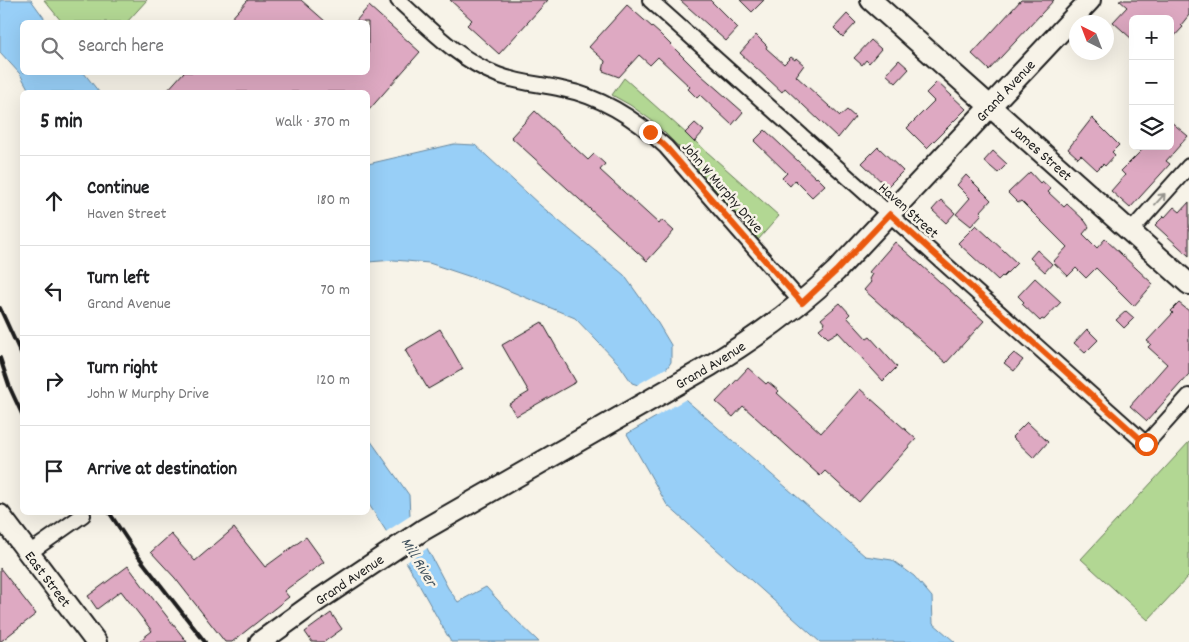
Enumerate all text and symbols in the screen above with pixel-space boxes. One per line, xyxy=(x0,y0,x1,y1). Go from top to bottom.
north arrow xyxy=(1069,15,1114,60)
map controls xyxy=(1129,15,1174,150)
button: + xyxy=(1129,15,1174,60)
search box xyxy=(20,20,370,75)
icon: search xyxy=(38,34,66,62)
text: Search here xyxy=(78,34,164,61)
street label: Grand Avenue xyxy=(972,55,1042,128)
button: − xyxy=(1129,60,1174,105)
button: layers xyxy=(1129,105,1174,150)
text: 5 min xyxy=(40,108,83,138)
text: Walk · 370 m xyxy=(275,111,350,134)
route end xyxy=(639,121,662,144)
street label: James Street xyxy=(1005,121,1076,188)
street label: John W Murphy Drive xyxy=(676,138,768,239)
text: Continue xyxy=(87,176,149,203)
street label: Haven Street xyxy=(873,178,943,245)
icon: ahead xyxy=(40,187,68,215)
text: 180 m xyxy=(317,189,350,212)
one-way arrow xyxy=(1154,193,1166,206)
text: Haven Street xyxy=(87,203,166,226)
text: Turn left xyxy=(87,266,150,293)
icon: left xyxy=(40,277,68,305)
text: 70 m xyxy=(320,279,350,302)
text: Grand Avenue xyxy=(87,293,171,316)
street label: Grand Avenue xyxy=(672,337,751,396)
text: Turn right xyxy=(87,356,158,383)
icon: right xyxy=(40,367,68,395)
text: 120 m xyxy=(316,369,350,392)
text: John W Murphy Drive xyxy=(87,383,209,406)
route start xyxy=(1135,433,1158,456)
icon: arrive xyxy=(40,457,68,485)
text: Arrive at destination xyxy=(87,457,237,484)
water label: Mill River xyxy=(394,533,443,593)
street label: East Street xyxy=(18,547,75,613)
street label: Grand Avenue xyxy=(312,550,389,612)

